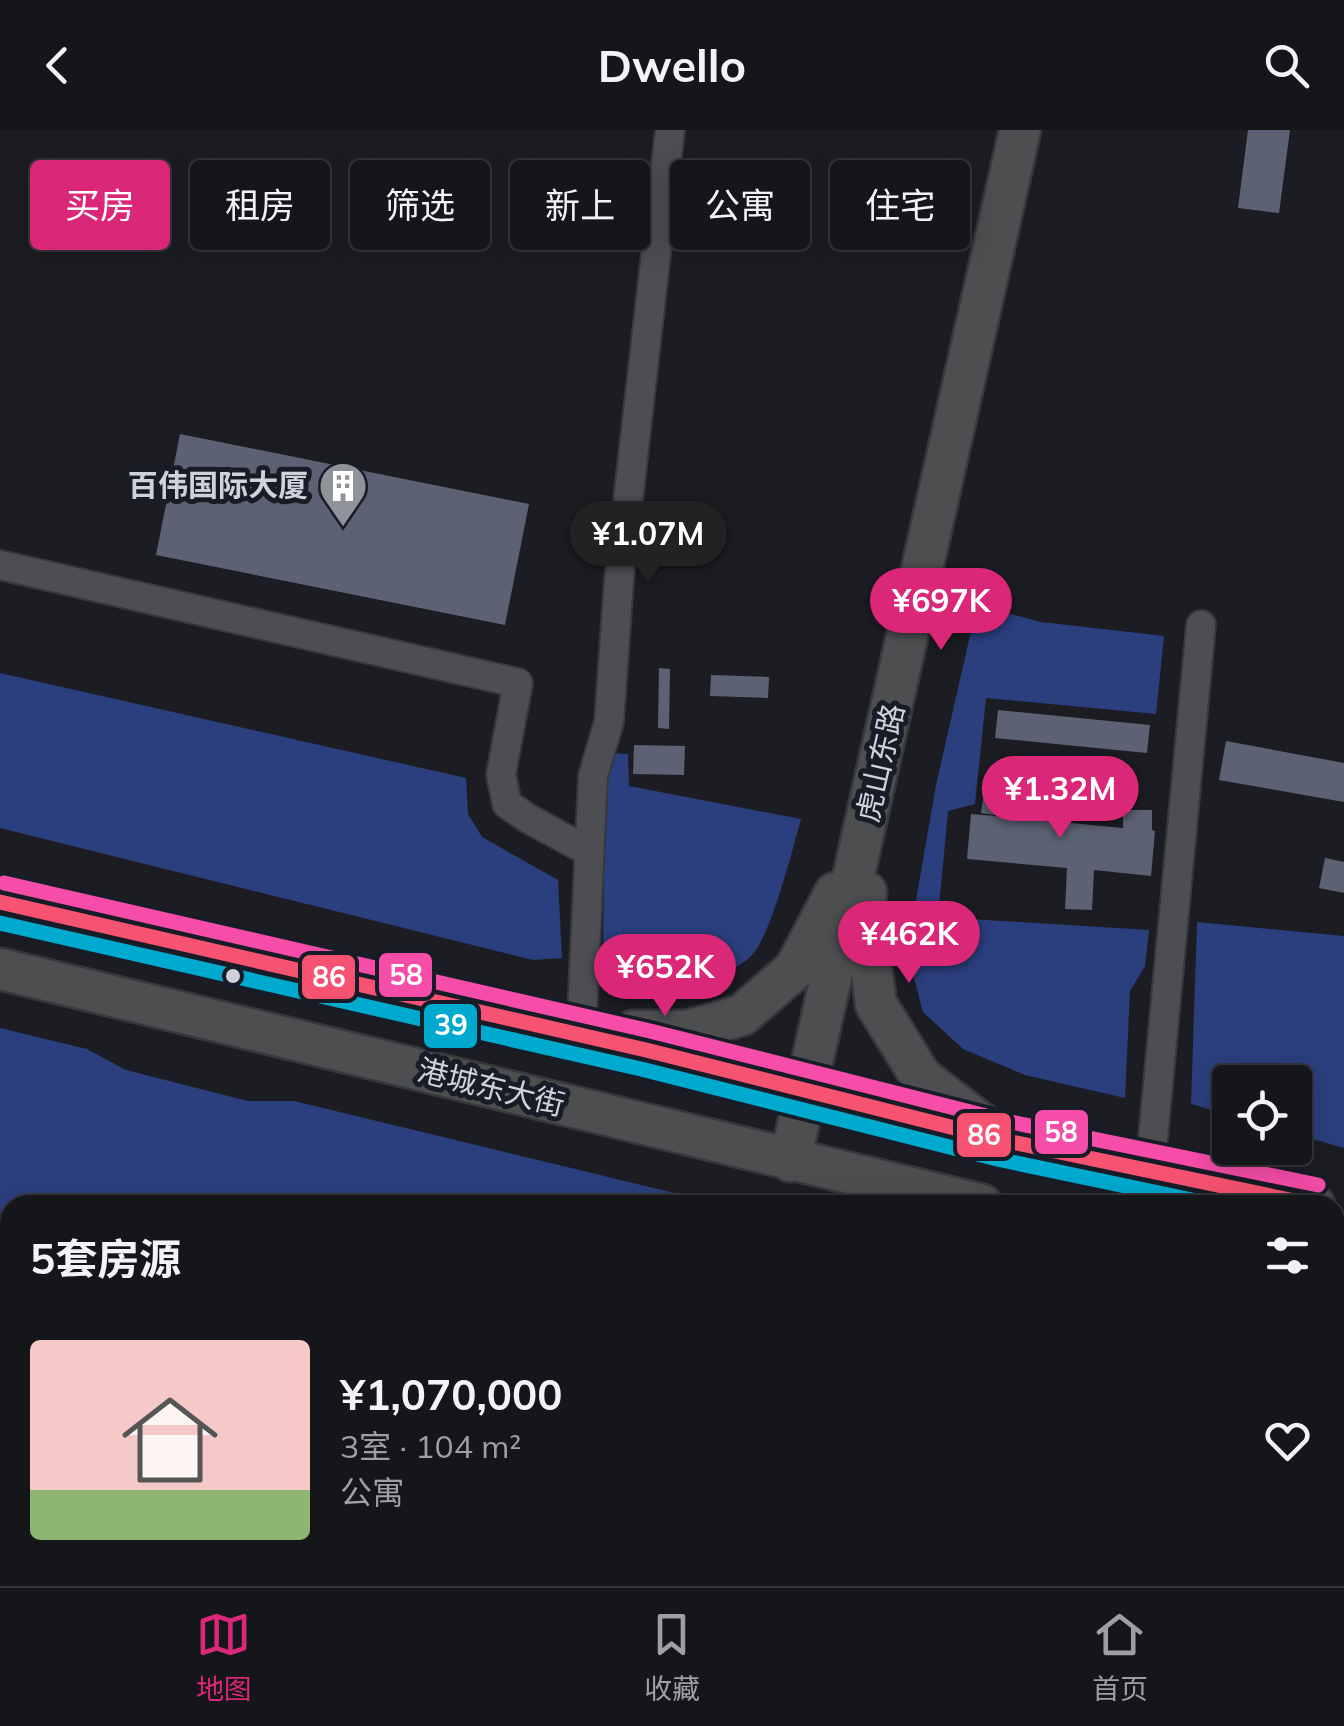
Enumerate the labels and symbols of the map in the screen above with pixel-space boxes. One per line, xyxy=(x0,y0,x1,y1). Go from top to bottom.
building icon: 百伟国际大厦 xyxy=(317,460,369,528)
place label: 百伟国际大厦 xyxy=(128,466,308,504)
pin: ¥1.07M xyxy=(567,501,729,586)
pin: ¥697K xyxy=(871,568,1011,653)
street label: 虎山东路 xyxy=(848,700,912,826)
pin: ¥1.32M xyxy=(979,756,1141,841)
pin: ¥462K xyxy=(839,901,979,986)
pin: ¥652K xyxy=(595,934,735,1019)
line badge: 58 xyxy=(377,951,434,999)
line badge: 86 xyxy=(300,953,357,1001)
text: 58 xyxy=(389,957,423,992)
text: 86 xyxy=(312,959,346,994)
unlabelled marker xyxy=(223,966,243,986)
line badge: 39 xyxy=(422,1002,479,1050)
text: 39 xyxy=(434,1007,468,1042)
street label: 港城东大街 xyxy=(414,1050,569,1124)
line badge: 58 xyxy=(1033,1108,1090,1156)
line badge: 86 xyxy=(955,1111,1013,1159)
text: 58 xyxy=(1044,1114,1078,1149)
text: 86 xyxy=(967,1117,1001,1152)

